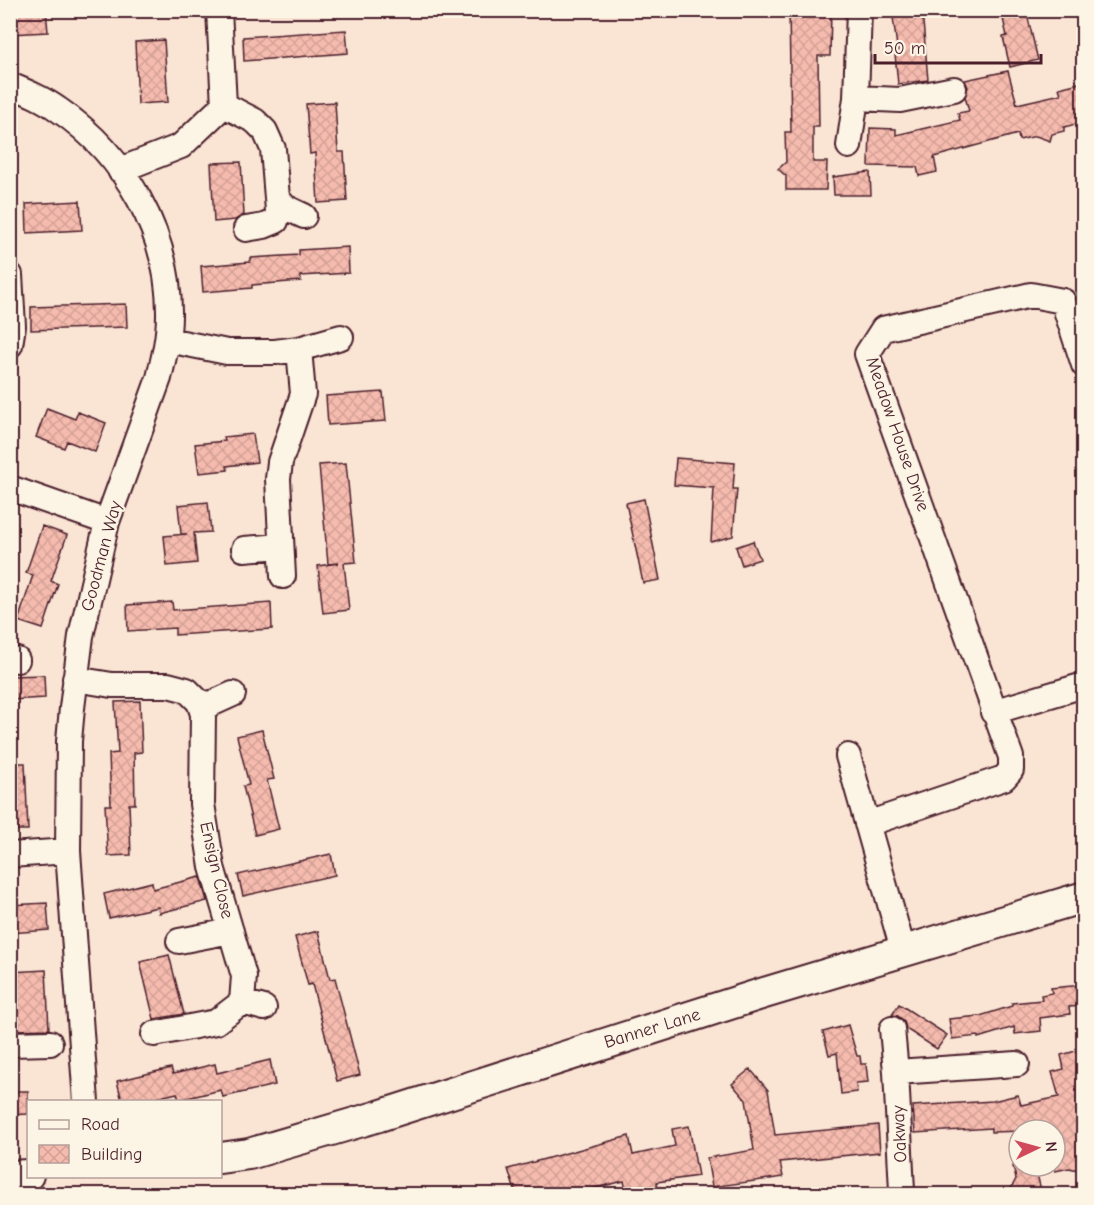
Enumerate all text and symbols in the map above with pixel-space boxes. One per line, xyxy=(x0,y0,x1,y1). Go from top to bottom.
scale bar xyxy=(875,27,1042,65)
text: 50 m xyxy=(884,38,926,59)
street label: Meadow House Drive xyxy=(861,354,934,514)
street label: Goodman Way xyxy=(77,498,127,614)
street label: Ensign Close xyxy=(195,820,238,921)
street label: Banner Lane xyxy=(602,1004,703,1053)
legend xyxy=(27,1100,222,1178)
street label: Oakway xyxy=(887,1104,911,1163)
text: Road xyxy=(81,1114,120,1135)
north arrow xyxy=(1007,1118,1067,1178)
text: N xyxy=(1042,1141,1060,1153)
text: Building xyxy=(81,1144,143,1165)

